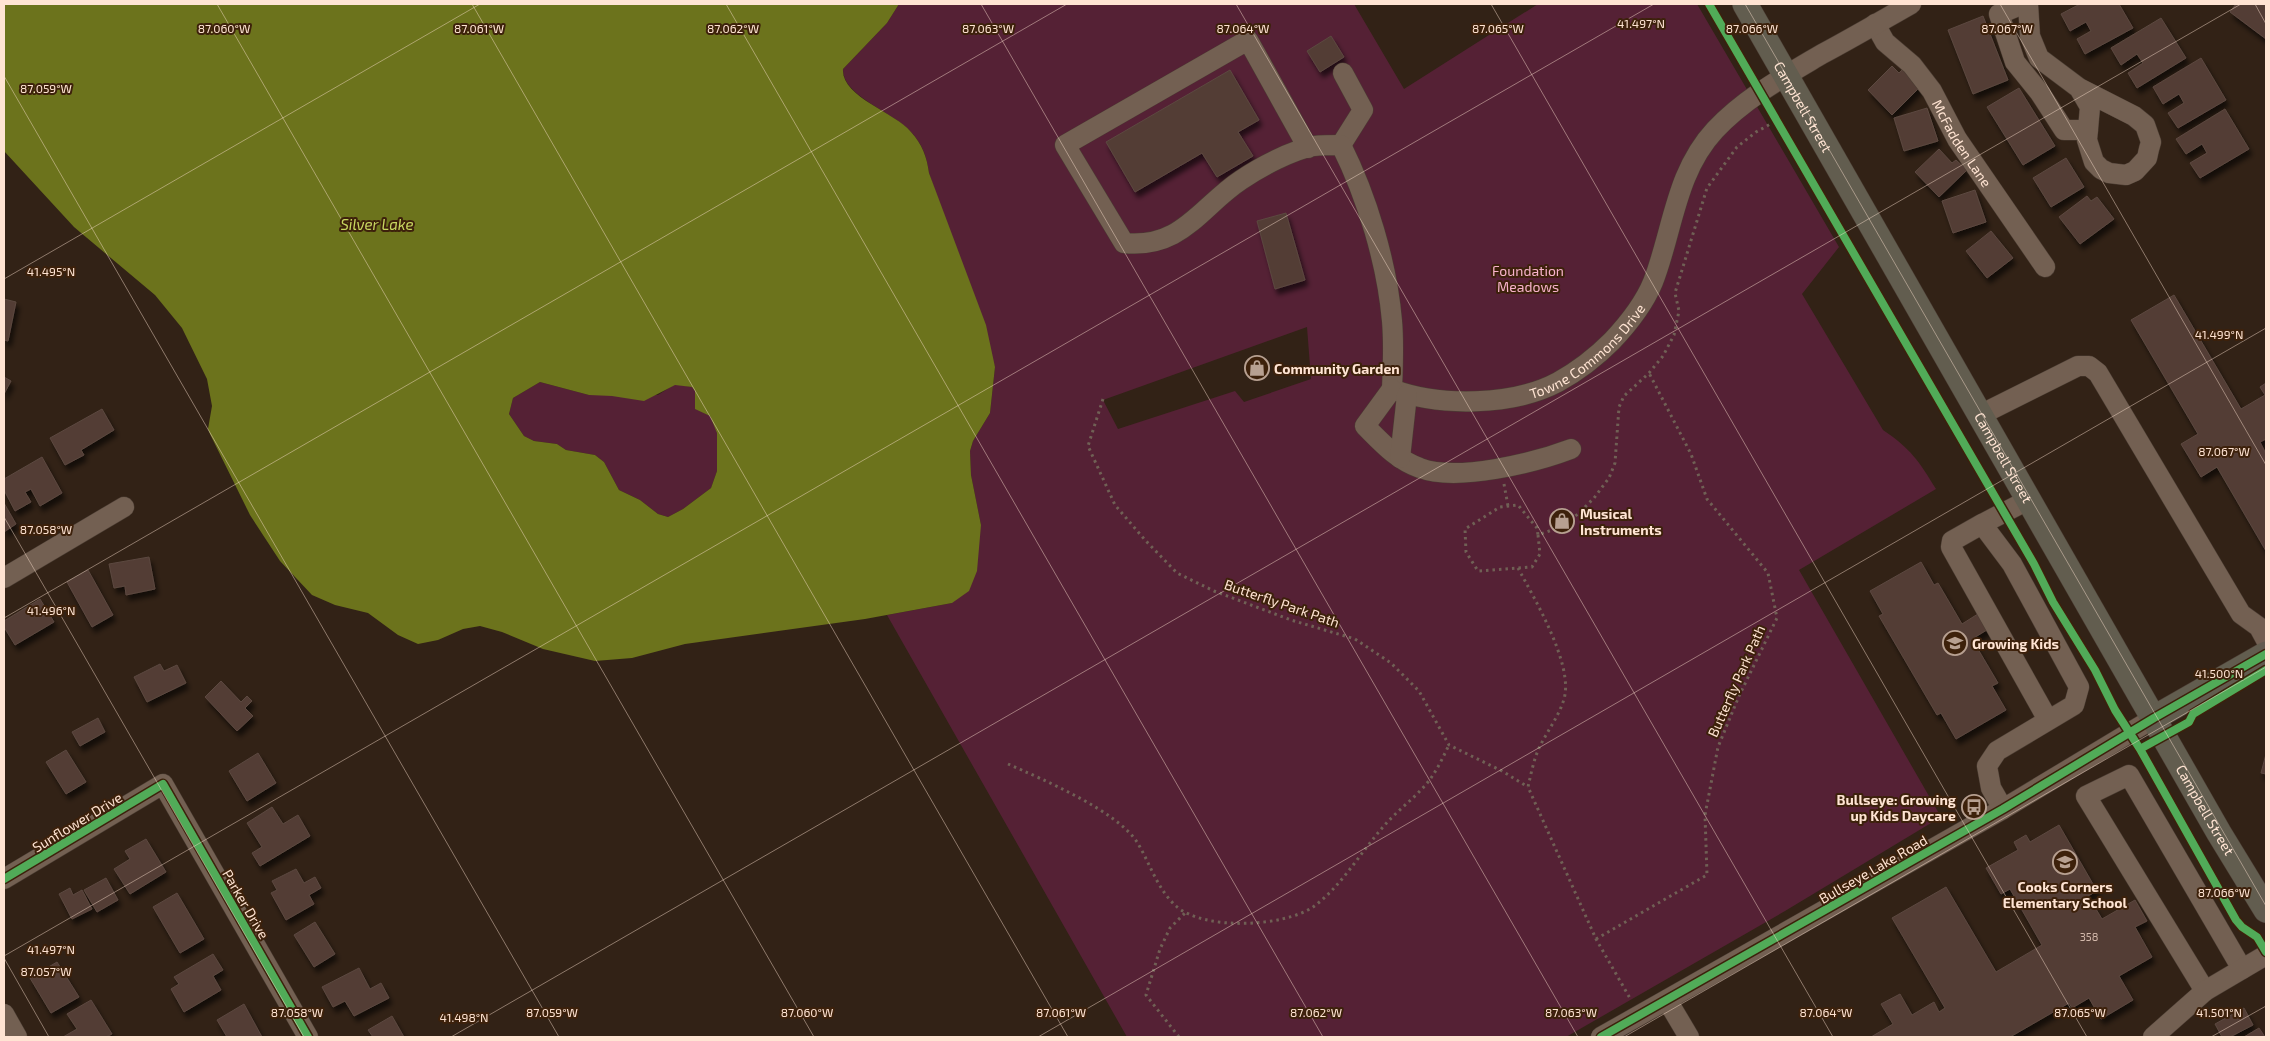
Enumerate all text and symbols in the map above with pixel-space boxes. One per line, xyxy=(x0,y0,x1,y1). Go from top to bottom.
text: 41.497°N xyxy=(1617,16,1665,30)
text: 87.060°W xyxy=(198,21,250,35)
text: 87.061°W xyxy=(454,21,504,35)
text: 87.062°W xyxy=(707,21,759,35)
text: 87.063°W xyxy=(962,21,1014,35)
text: 87.064°W xyxy=(1217,21,1269,35)
text: 87.065°W xyxy=(1472,21,1524,35)
text: 87.066°W xyxy=(1726,21,1778,35)
text: 87.067°W xyxy=(1981,21,2033,35)
street label: Campbell Street xyxy=(1771,58,1836,155)
text: 87.059°W xyxy=(20,81,72,95)
street label: McFadden Lane xyxy=(1929,96,1996,190)
water label: Silver Lake xyxy=(340,215,414,233)
park label: Foundation Meadows xyxy=(1492,262,1564,295)
text: 41.495°N xyxy=(27,264,75,278)
street label: Towne Commons Drive xyxy=(1527,300,1648,401)
text: 41.499°N xyxy=(2195,327,2243,341)
shop icon: Community Garden xyxy=(1244,355,1270,381)
place label: Community Garden xyxy=(1274,360,1400,377)
street label: Campbell Street xyxy=(1971,409,2037,505)
text: 87.067°W xyxy=(2198,444,2250,458)
place label: Musical Instruments xyxy=(1580,505,1662,538)
shop icon: Musical Instruments xyxy=(1549,508,1575,534)
text: 87.058°W xyxy=(20,522,72,536)
street label: Butterfly Park Path xyxy=(1222,575,1342,631)
text: 41.496°N xyxy=(27,603,75,617)
street label: Butterfly Park Path xyxy=(1704,622,1768,740)
school or university icon: Growing Kids xyxy=(1942,630,1968,656)
place label: Growing Kids xyxy=(1972,635,2059,652)
text: 41.500°N xyxy=(2195,666,2243,680)
street label: Campbell Street xyxy=(2173,761,2239,858)
street label: Sunflower Drive xyxy=(29,788,125,856)
place label: Bullseye: Growing up Kids Daycare xyxy=(1837,791,1956,824)
bus stop icon: Bullseye: Growing up Kids Daycare xyxy=(1961,794,1987,820)
street label: Bullseye Lake Road xyxy=(1816,831,1930,907)
school or university icon: Cooks Corners Elementary School xyxy=(2052,849,2078,875)
street label: Parker Drive xyxy=(219,866,273,942)
place label: Cooks Corners Elementary School xyxy=(2003,878,2128,911)
text: 87.066°W xyxy=(2198,885,2250,899)
house number: 358 xyxy=(2080,930,2098,943)
text: 41.497°N xyxy=(27,942,75,956)
text: 87.057°W xyxy=(20,964,72,978)
text: 87.058°W xyxy=(271,1005,323,1019)
text: 87.059°W xyxy=(526,1005,578,1019)
text: 87.060°W xyxy=(781,1005,833,1019)
text: 87.061°W xyxy=(1036,1005,1086,1019)
text: 87.062°W xyxy=(1290,1005,1342,1019)
text: 87.063°W xyxy=(1545,1005,1597,1019)
text: 87.064°W xyxy=(1800,1005,1852,1019)
text: 87.065°W xyxy=(2054,1005,2106,1019)
text: 41.501°N xyxy=(2196,1005,2242,1019)
text: 41.498°N xyxy=(439,1010,489,1024)

